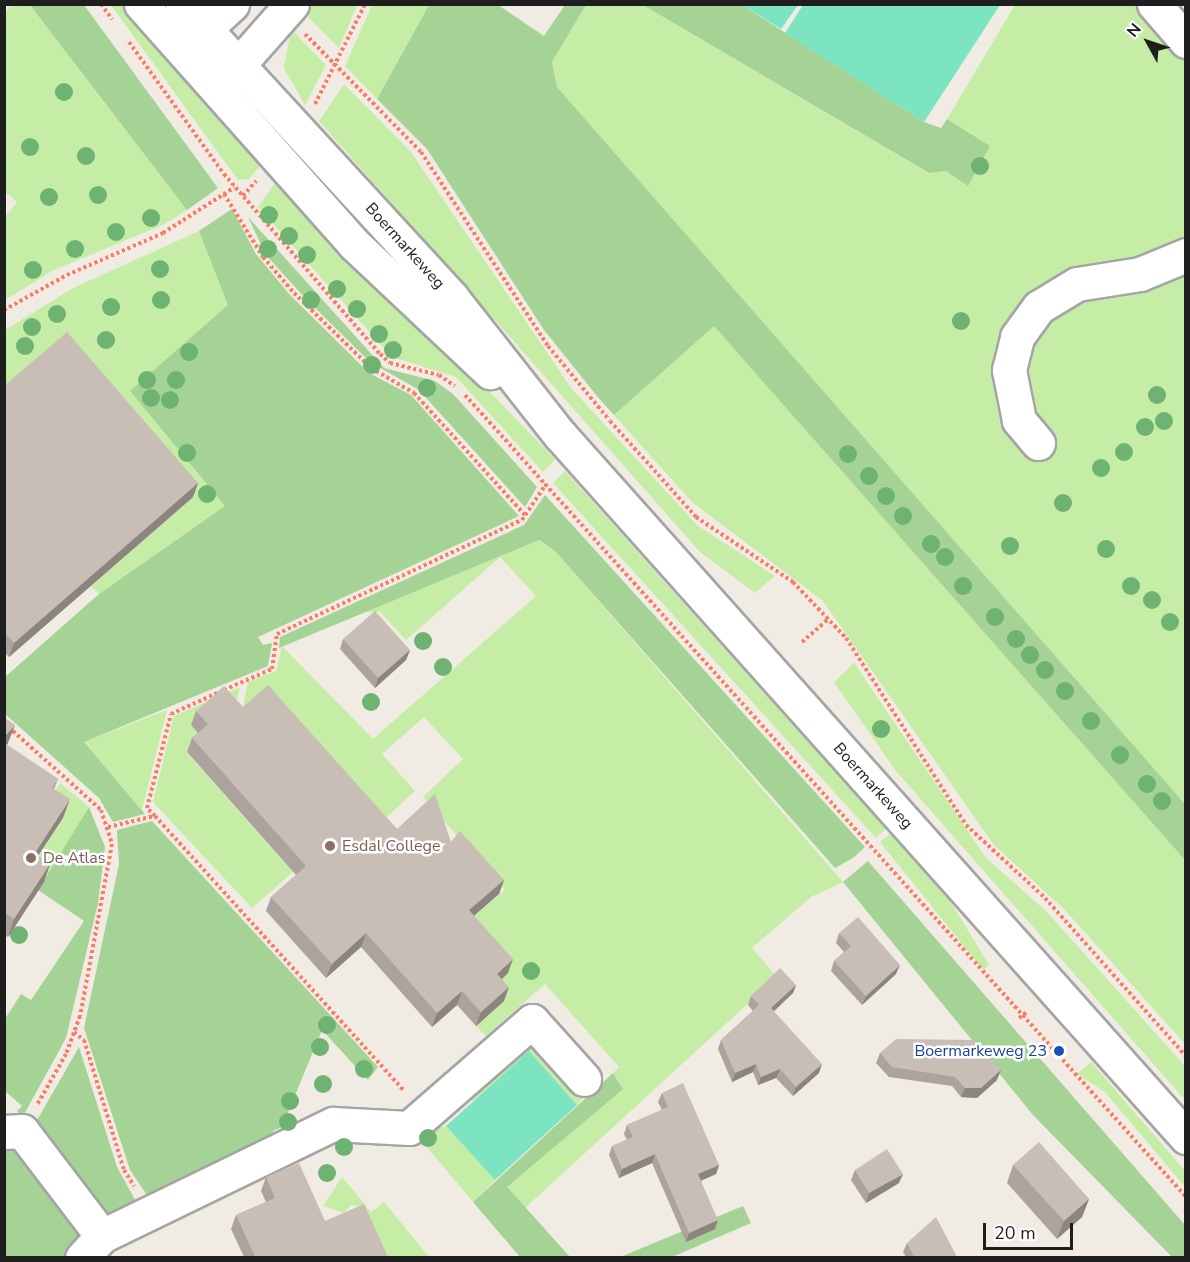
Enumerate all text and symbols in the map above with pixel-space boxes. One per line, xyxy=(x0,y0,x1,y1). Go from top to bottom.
north arrow xyxy=(1118,12,1178,72)
text: N xyxy=(1122,19,1146,42)
street label: Boermarkeweg xyxy=(361,199,449,293)
street label: Boermarkeweg xyxy=(829,739,917,833)
place label: Esdal College xyxy=(342,836,440,856)
marker: Esdal College xyxy=(323,839,337,853)
place label: De Atlas xyxy=(43,848,105,868)
marker: De Atlas xyxy=(24,851,38,865)
place label: Boermarkeweg 23 xyxy=(914,1041,1047,1061)
marker: Boermarkeweg 23 xyxy=(1052,1044,1066,1058)
scale bar xyxy=(986,1211,1076,1249)
text: 20 m xyxy=(994,1221,1036,1245)

